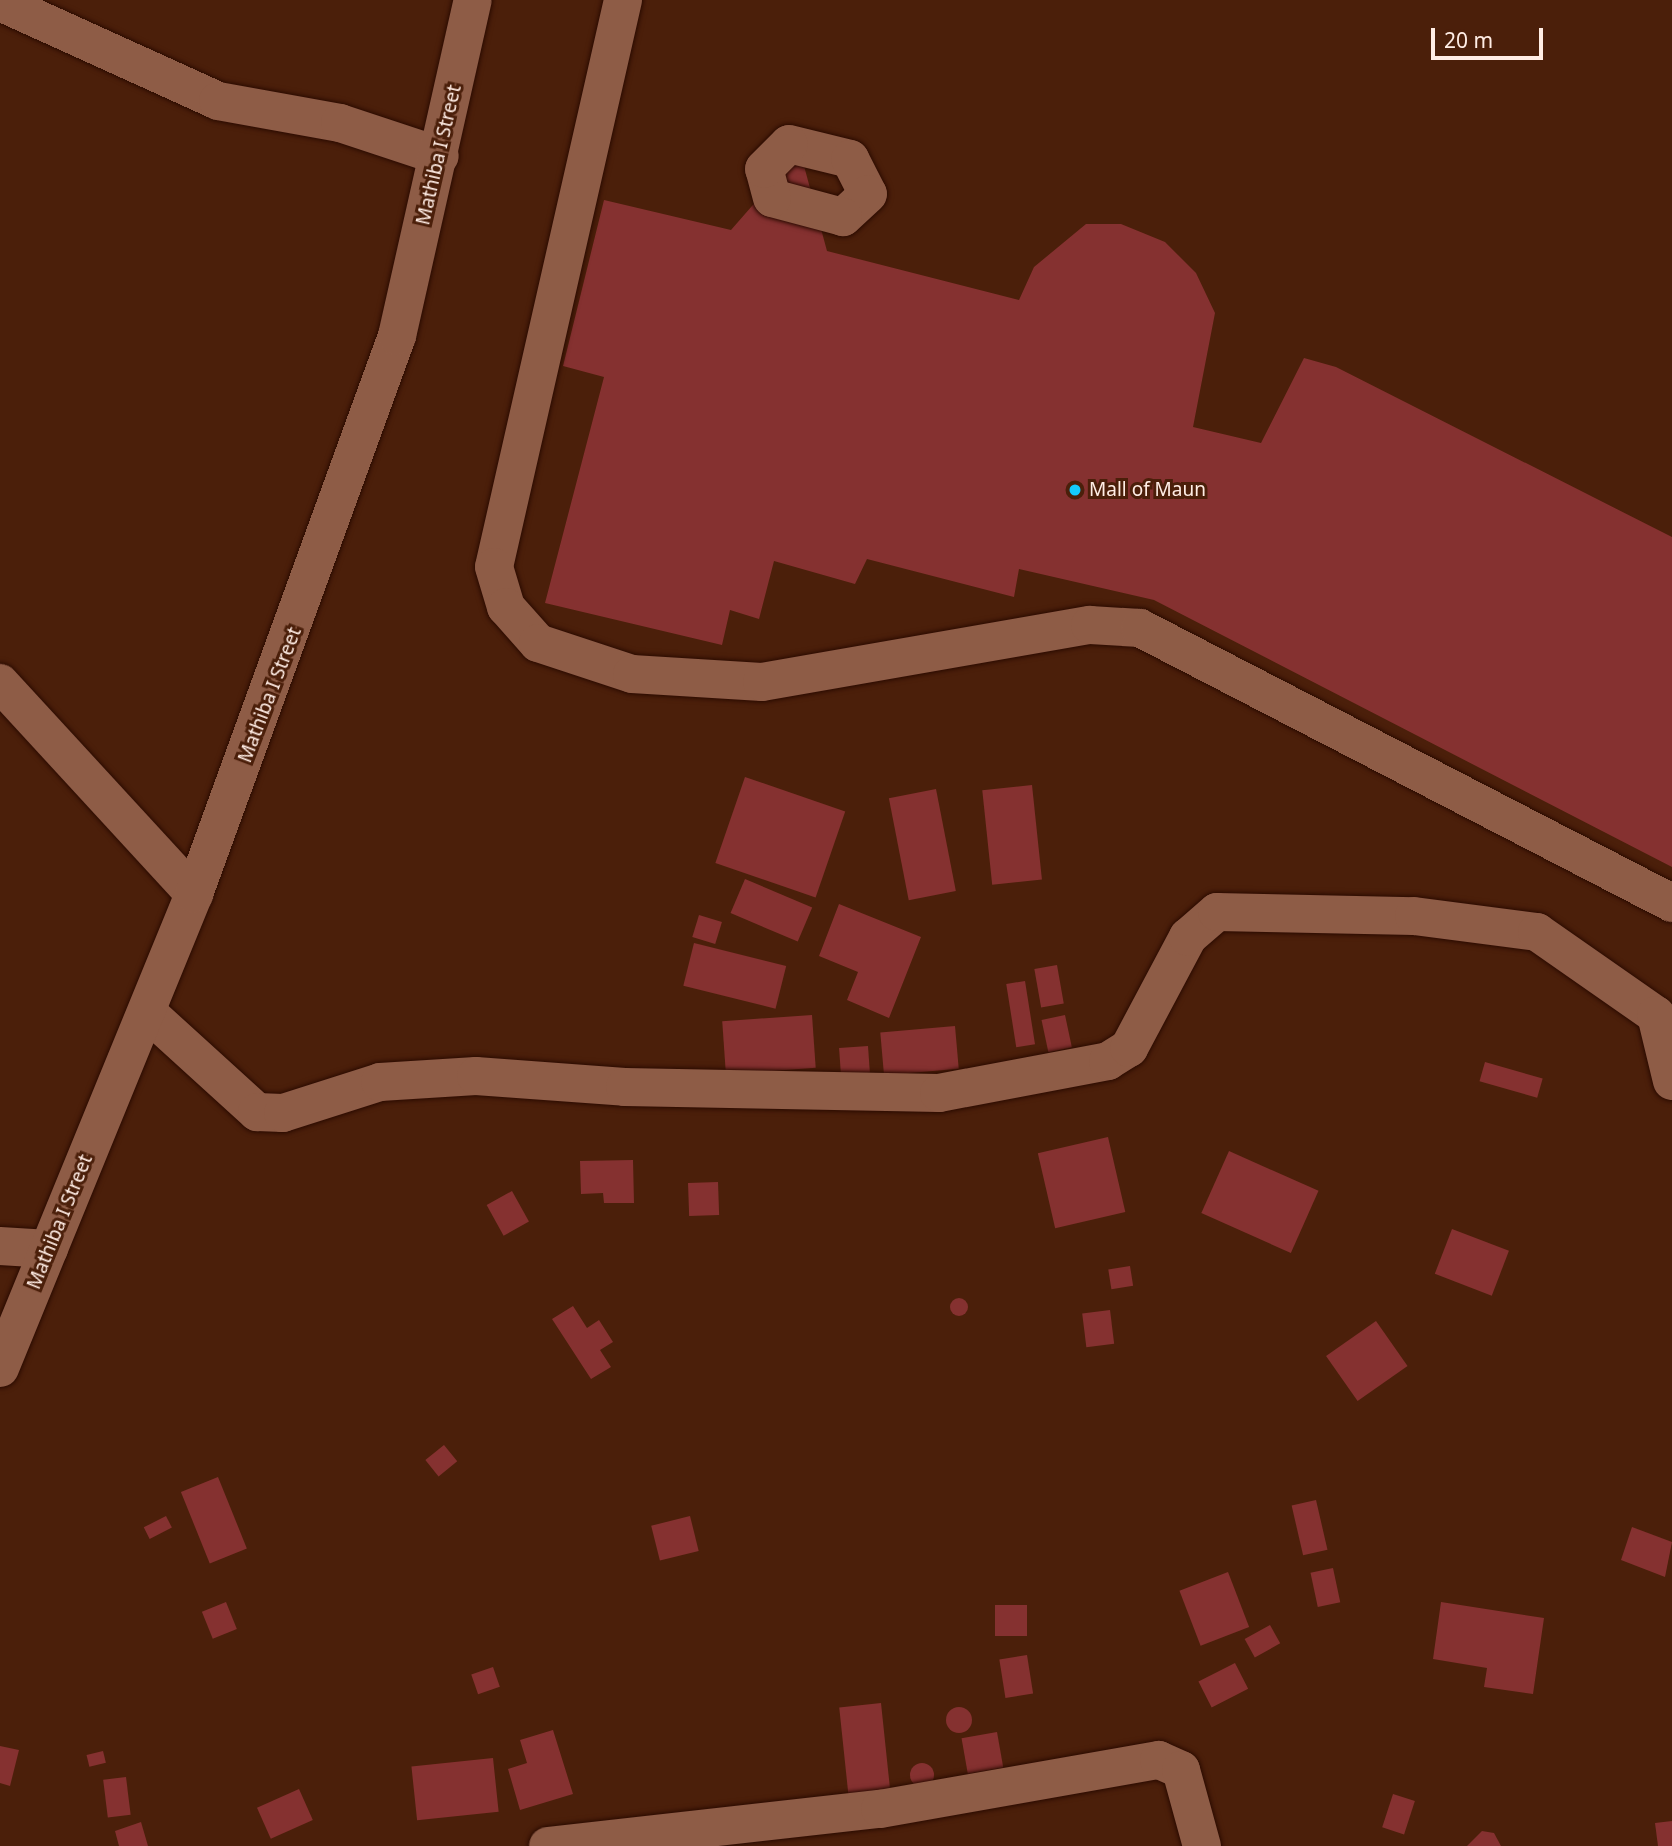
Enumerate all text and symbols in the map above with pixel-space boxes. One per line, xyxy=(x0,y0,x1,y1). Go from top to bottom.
scale bar xyxy=(1434,14,1546,58)
text: 20 m xyxy=(1444,26,1493,54)
street label: Mathiba I Street xyxy=(412,83,466,227)
place label: Mall of Maun xyxy=(1089,479,1206,501)
marker: Mall of Maun xyxy=(1067,482,1083,498)
street label: Mathiba I Street xyxy=(234,624,306,766)
street label: Mathiba I Street xyxy=(23,1151,97,1293)

